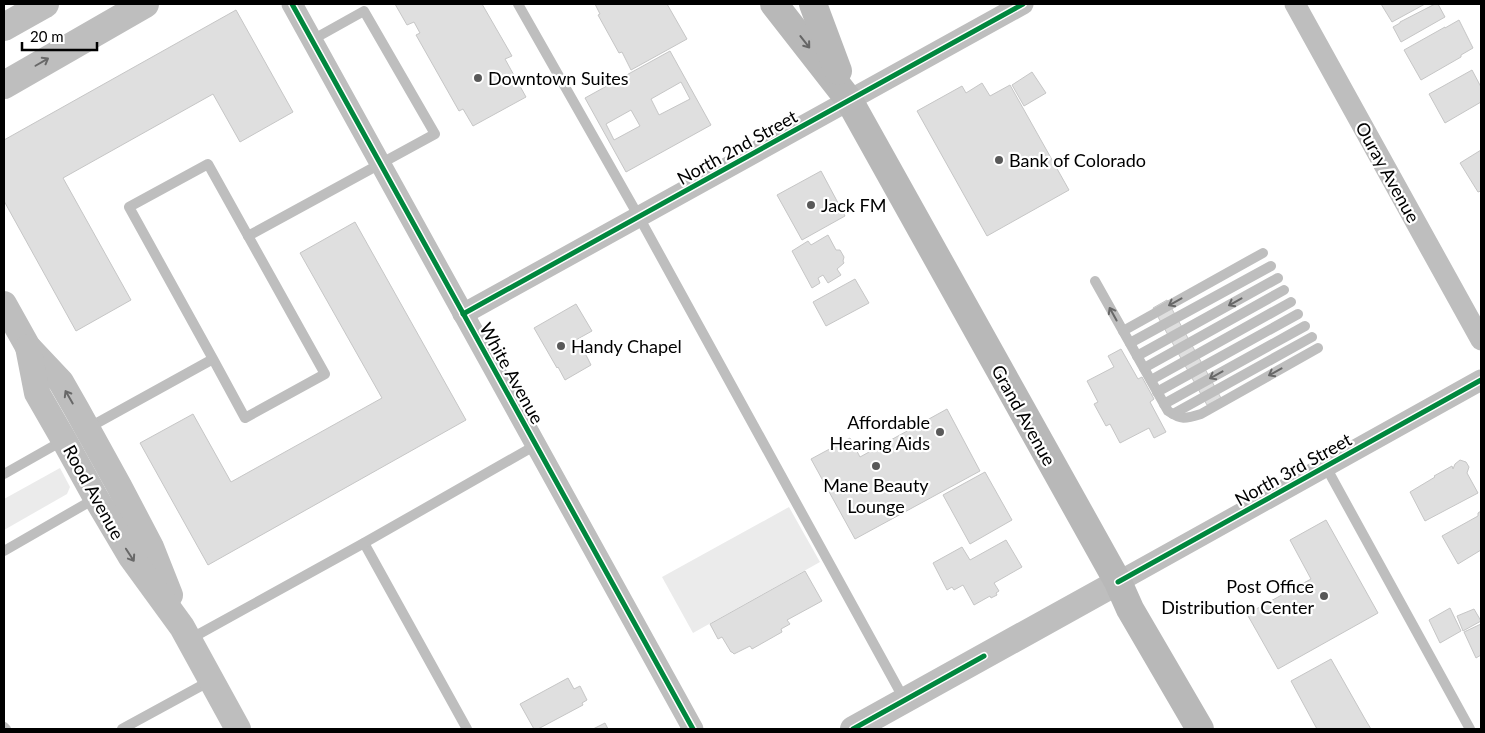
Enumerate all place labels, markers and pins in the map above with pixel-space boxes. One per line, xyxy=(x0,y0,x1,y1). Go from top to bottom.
place label: Downtown Suites xyxy=(488,67,629,89)
marker: Downtown Suites xyxy=(472,72,484,84)
place label: Bank of Colorado xyxy=(1009,149,1146,171)
marker: Bank of Colorado xyxy=(993,154,1005,166)
place label: Jack FM xyxy=(821,194,886,216)
marker: Jack FM xyxy=(805,199,817,211)
place label: Handy Chapel xyxy=(571,335,682,357)
marker: Handy Chapel xyxy=(555,340,567,352)
place label: Affordable Hearing Aids xyxy=(829,411,930,454)
marker: Affordable Hearing Aids xyxy=(934,426,946,438)
marker: Mane Beauty Lounge xyxy=(870,460,882,472)
place label: Mane Beauty Lounge xyxy=(823,474,929,517)
place label: Post Office Distribution Center xyxy=(1161,575,1314,618)
marker: Post Office Distribution Center xyxy=(1318,590,1330,602)

